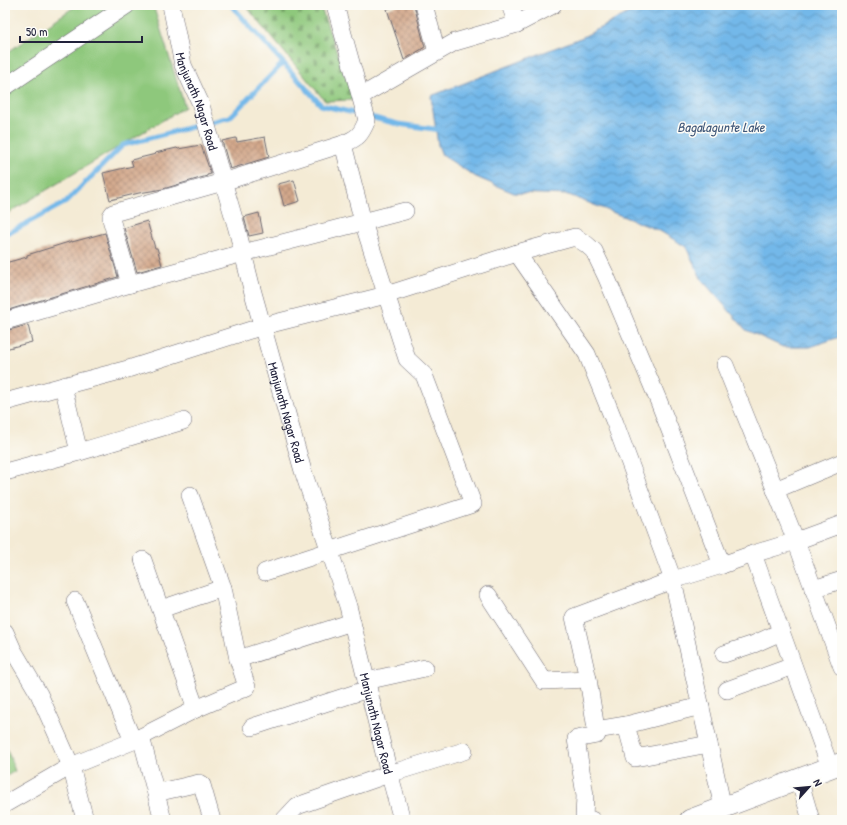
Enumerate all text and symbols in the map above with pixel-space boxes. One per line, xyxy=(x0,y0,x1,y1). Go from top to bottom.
scale bar xyxy=(20,18,142,44)
text: 50 m xyxy=(26,23,47,40)
street label: Manjunath Nagar Road xyxy=(172,51,223,152)
water label: Bagalagunte Lake xyxy=(677,117,766,137)
street label: Manjunath Nagar Road xyxy=(264,360,309,464)
street label: Manjunath Nagar Road xyxy=(356,671,398,776)
north arrow xyxy=(789,767,829,807)
text: N xyxy=(810,777,826,788)

